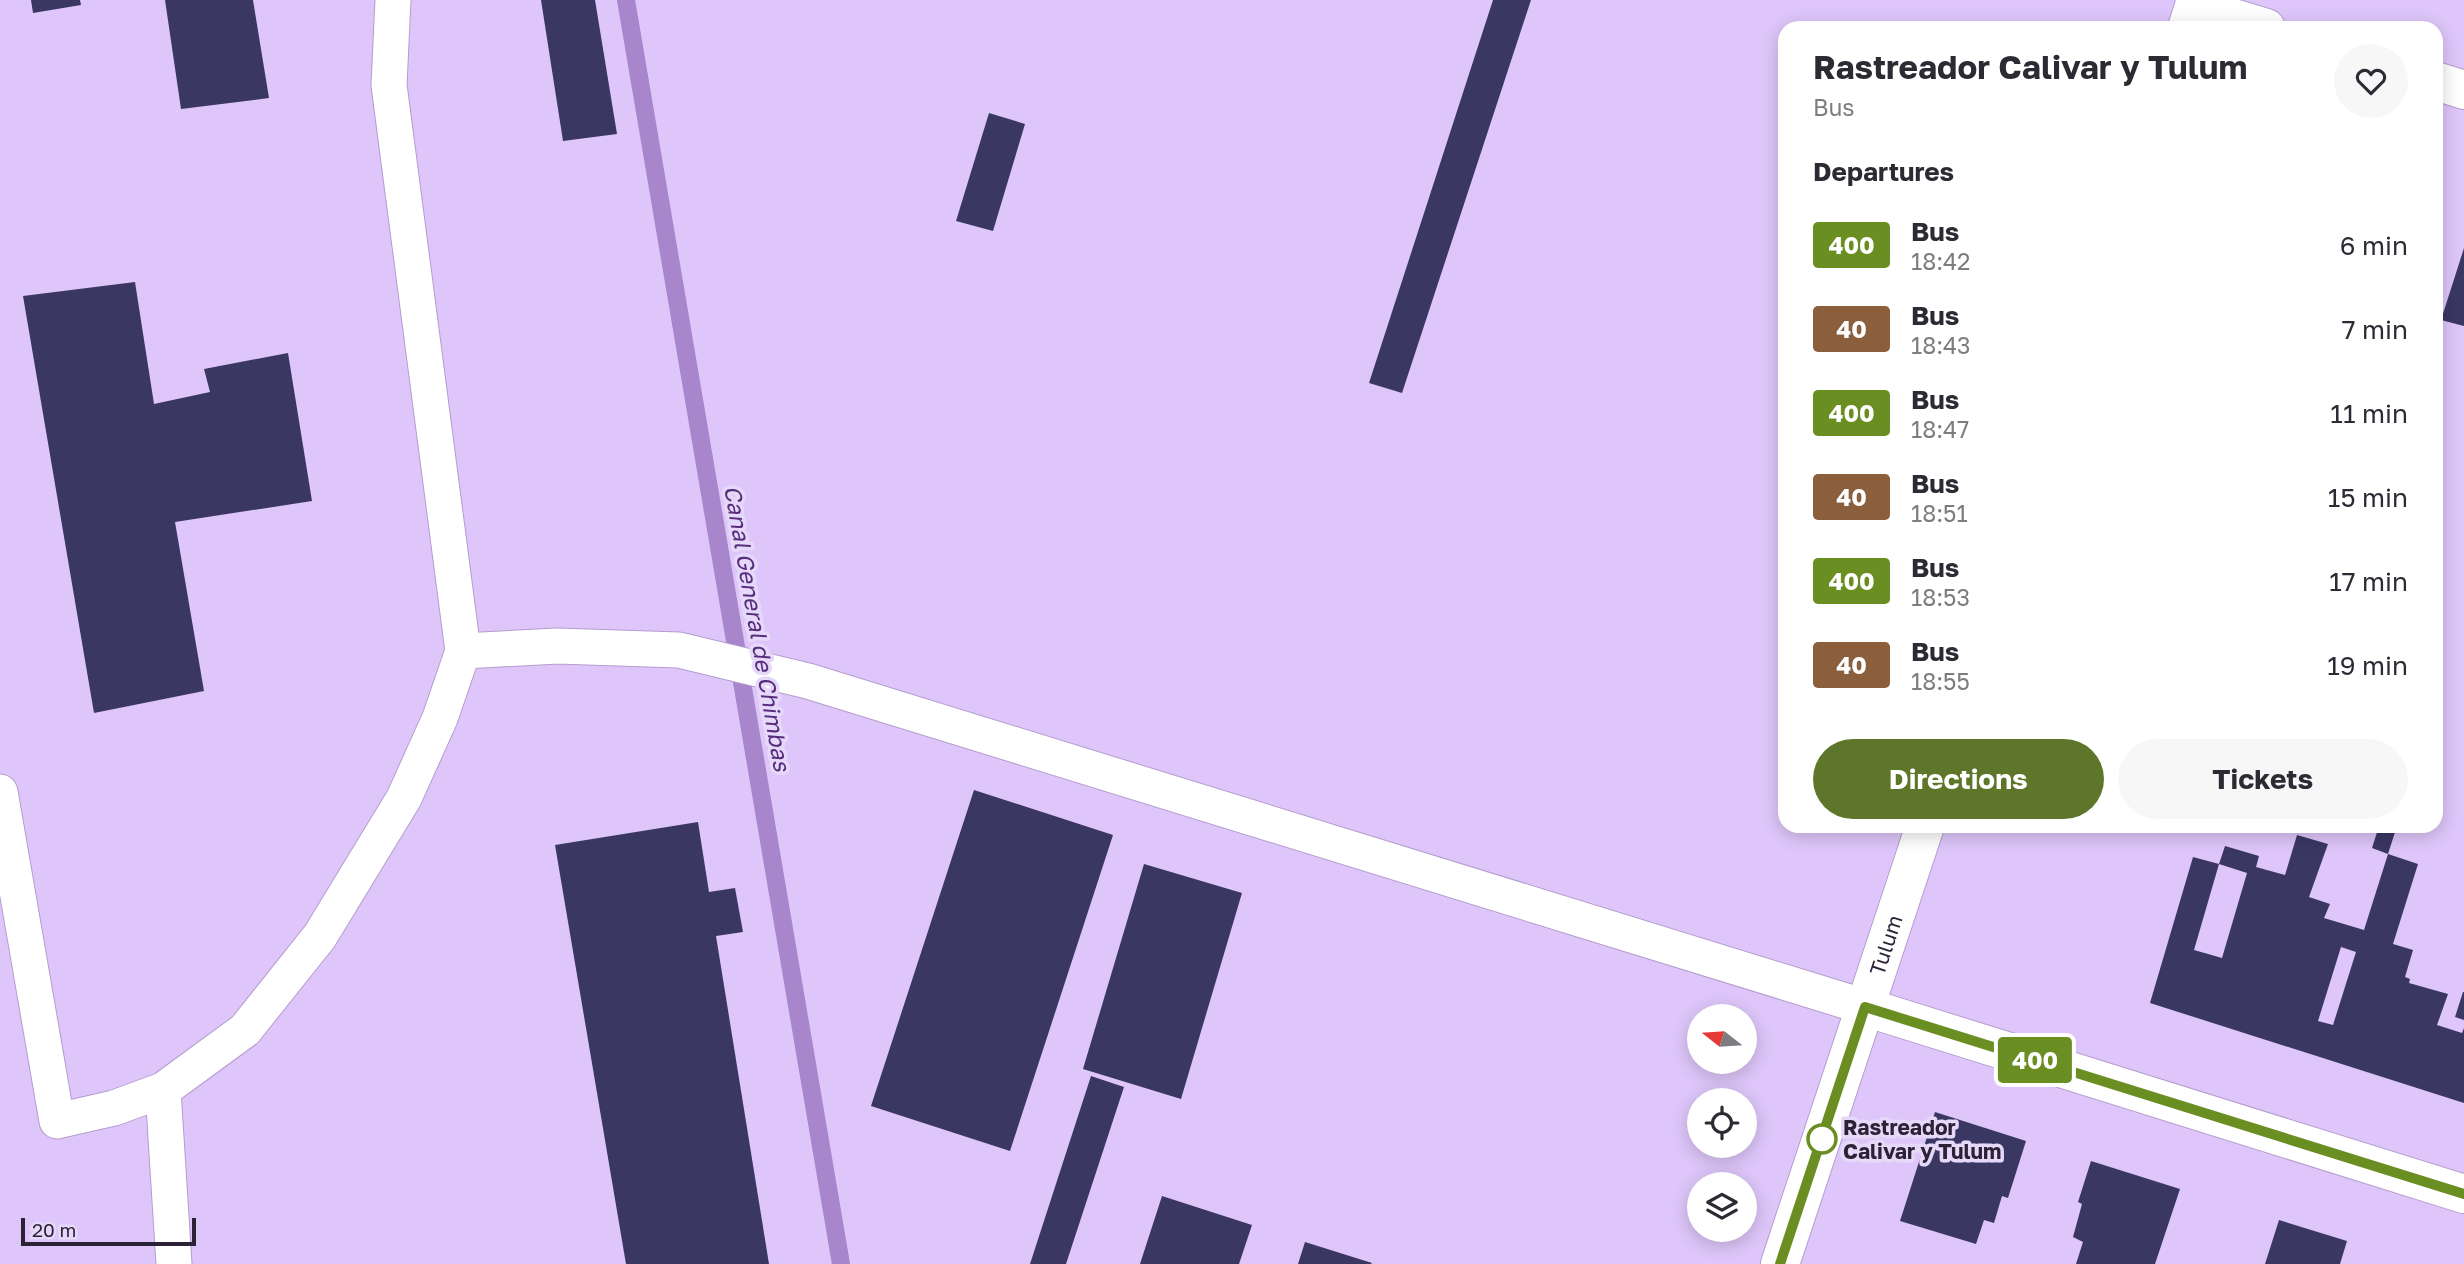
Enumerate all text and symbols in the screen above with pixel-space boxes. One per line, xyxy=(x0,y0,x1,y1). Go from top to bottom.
button: heart xyxy=(2334,44,2408,118)
text: Rastreador Calivar y Tulum xyxy=(1813,47,2247,86)
text: Bus xyxy=(1813,93,1855,121)
text: Departures xyxy=(1813,156,1954,187)
text: Bus xyxy=(1911,216,1959,247)
text: 400 xyxy=(1828,230,1875,259)
text: 6 min xyxy=(2340,230,2408,261)
text: 18:42 xyxy=(1911,247,1970,275)
text: Bus xyxy=(1911,300,1959,331)
text: 40 xyxy=(1836,314,1867,343)
text: 7 min xyxy=(2342,314,2408,345)
text: 18:43 xyxy=(1911,331,1971,359)
text: Bus xyxy=(1911,384,1959,415)
text: 400 xyxy=(1828,398,1875,427)
text: 11 min xyxy=(2330,398,2408,429)
text: 18:47 xyxy=(1911,415,1969,443)
text: Bus xyxy=(1911,468,1959,499)
text: 40 xyxy=(1836,482,1867,511)
text: 15 min xyxy=(2328,482,2408,513)
water label: Canal General de Chimbas xyxy=(719,483,797,774)
text: 18:51 xyxy=(1911,499,1968,527)
text: Bus xyxy=(1911,552,1959,583)
text: 400 xyxy=(1828,566,1875,595)
text: 17 min xyxy=(2329,566,2408,597)
text: 18:53 xyxy=(1911,583,1970,611)
text: Bus xyxy=(1911,636,1959,667)
text: 40 xyxy=(1836,650,1867,679)
text: 19 min xyxy=(2327,650,2408,681)
text: 18:55 xyxy=(1911,667,1970,695)
button: Directions xyxy=(1813,739,2104,819)
button: Tickets xyxy=(2118,739,2408,819)
street label: Tulum xyxy=(1864,912,1908,978)
north arrow xyxy=(1687,1004,1757,1074)
map controls xyxy=(1687,1004,1757,1242)
line badge: 400 xyxy=(1995,1037,2075,1083)
text: 400 xyxy=(2012,1045,2058,1074)
button: locate xyxy=(1687,1088,1757,1158)
place label: Rastreador Calivar y Tulum xyxy=(1843,1114,2001,1164)
marker: Rastreador Calivar y Tulum xyxy=(1807,1124,1837,1154)
button: layers xyxy=(1687,1172,1757,1242)
scale bar xyxy=(21,1215,196,1247)
text: 20 m xyxy=(32,1218,76,1241)

